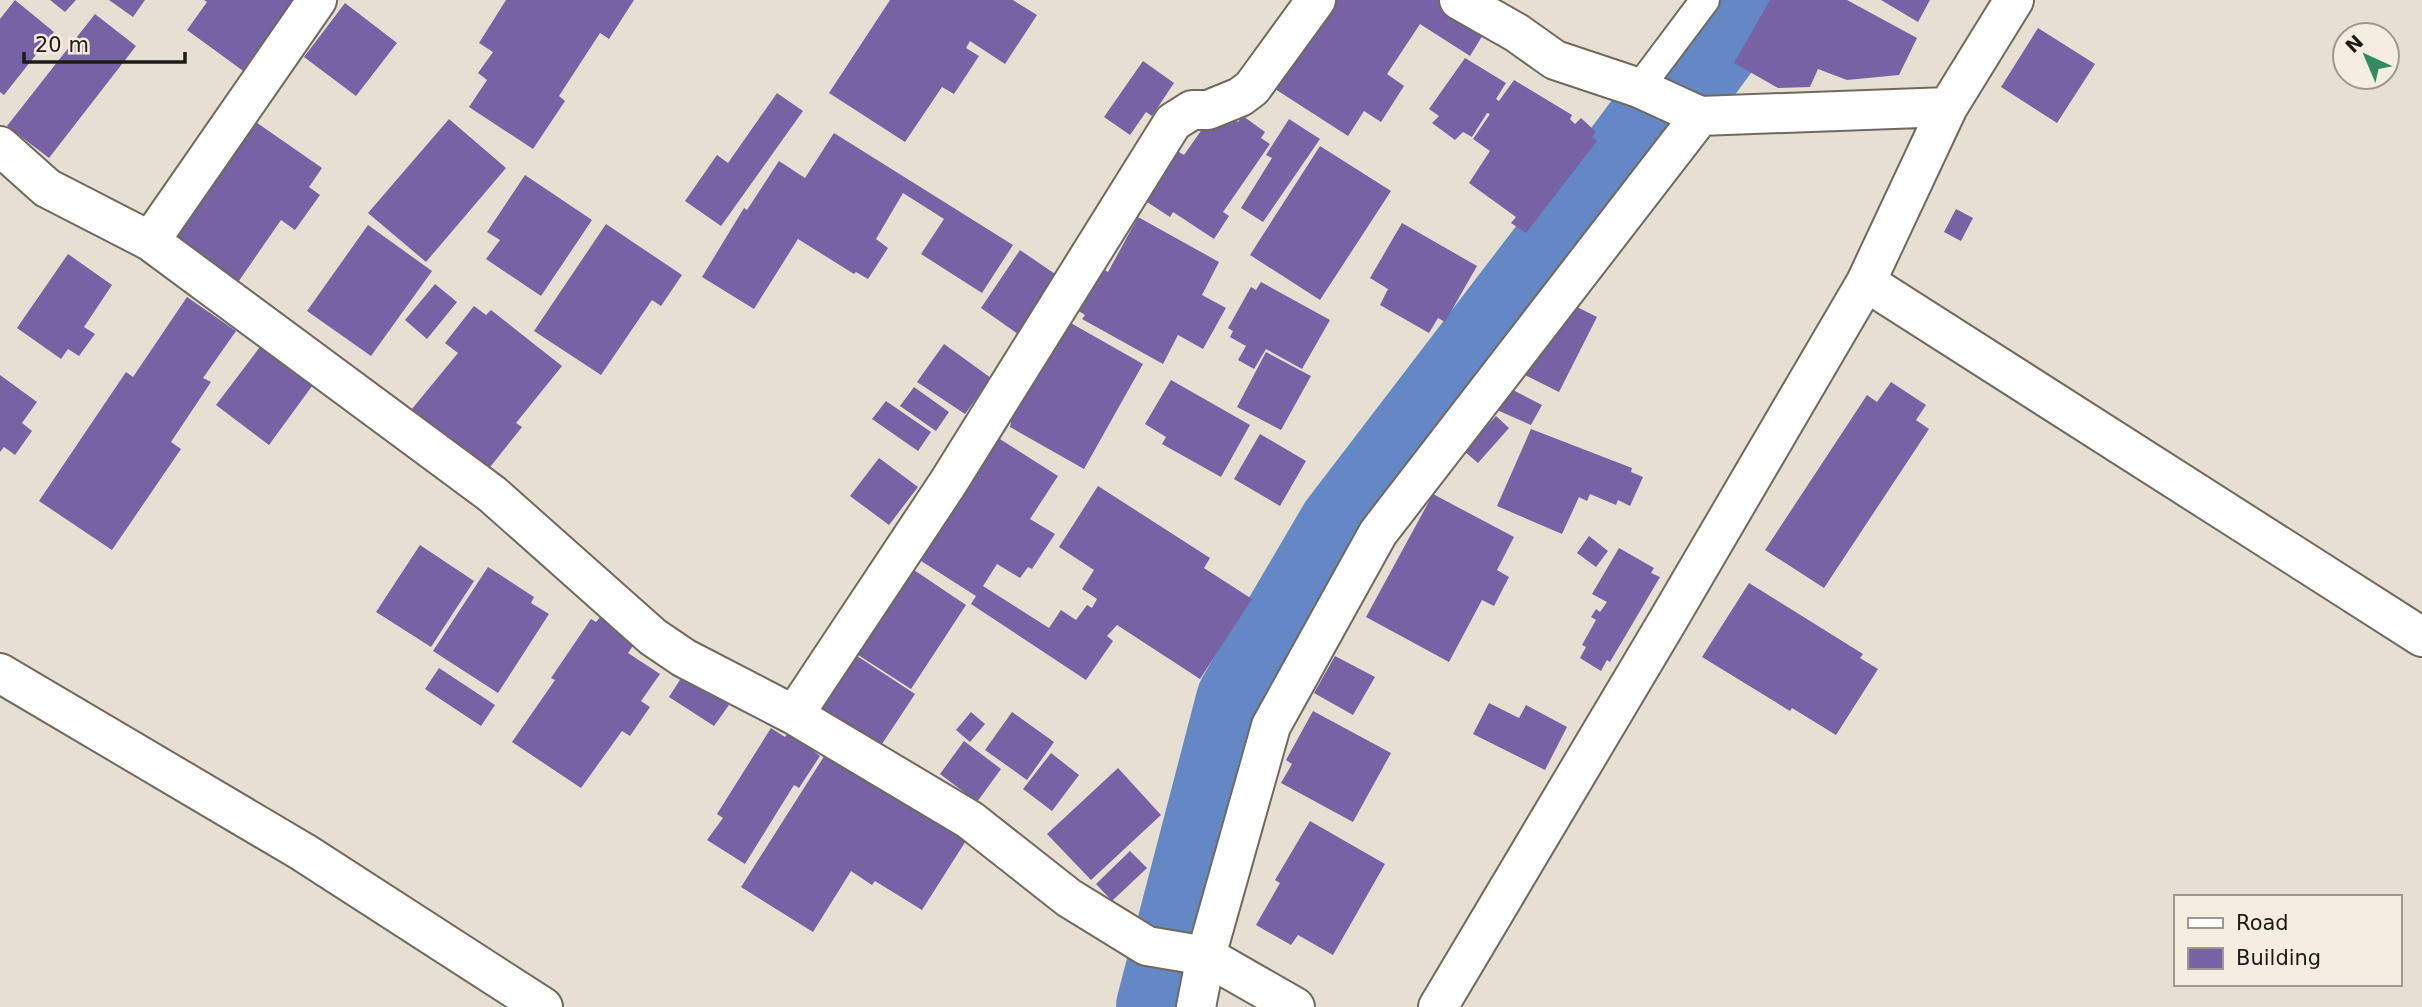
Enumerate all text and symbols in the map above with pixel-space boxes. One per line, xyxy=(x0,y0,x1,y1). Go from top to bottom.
scale bar xyxy=(24,21,186,65)
north arrow xyxy=(2331,21,2401,91)
text: N xyxy=(2341,30,2368,57)
text: 20 m xyxy=(35,33,89,57)
legend xyxy=(2174,895,2401,986)
text: Road xyxy=(2236,911,2289,935)
text: Building xyxy=(2236,946,2321,970)

